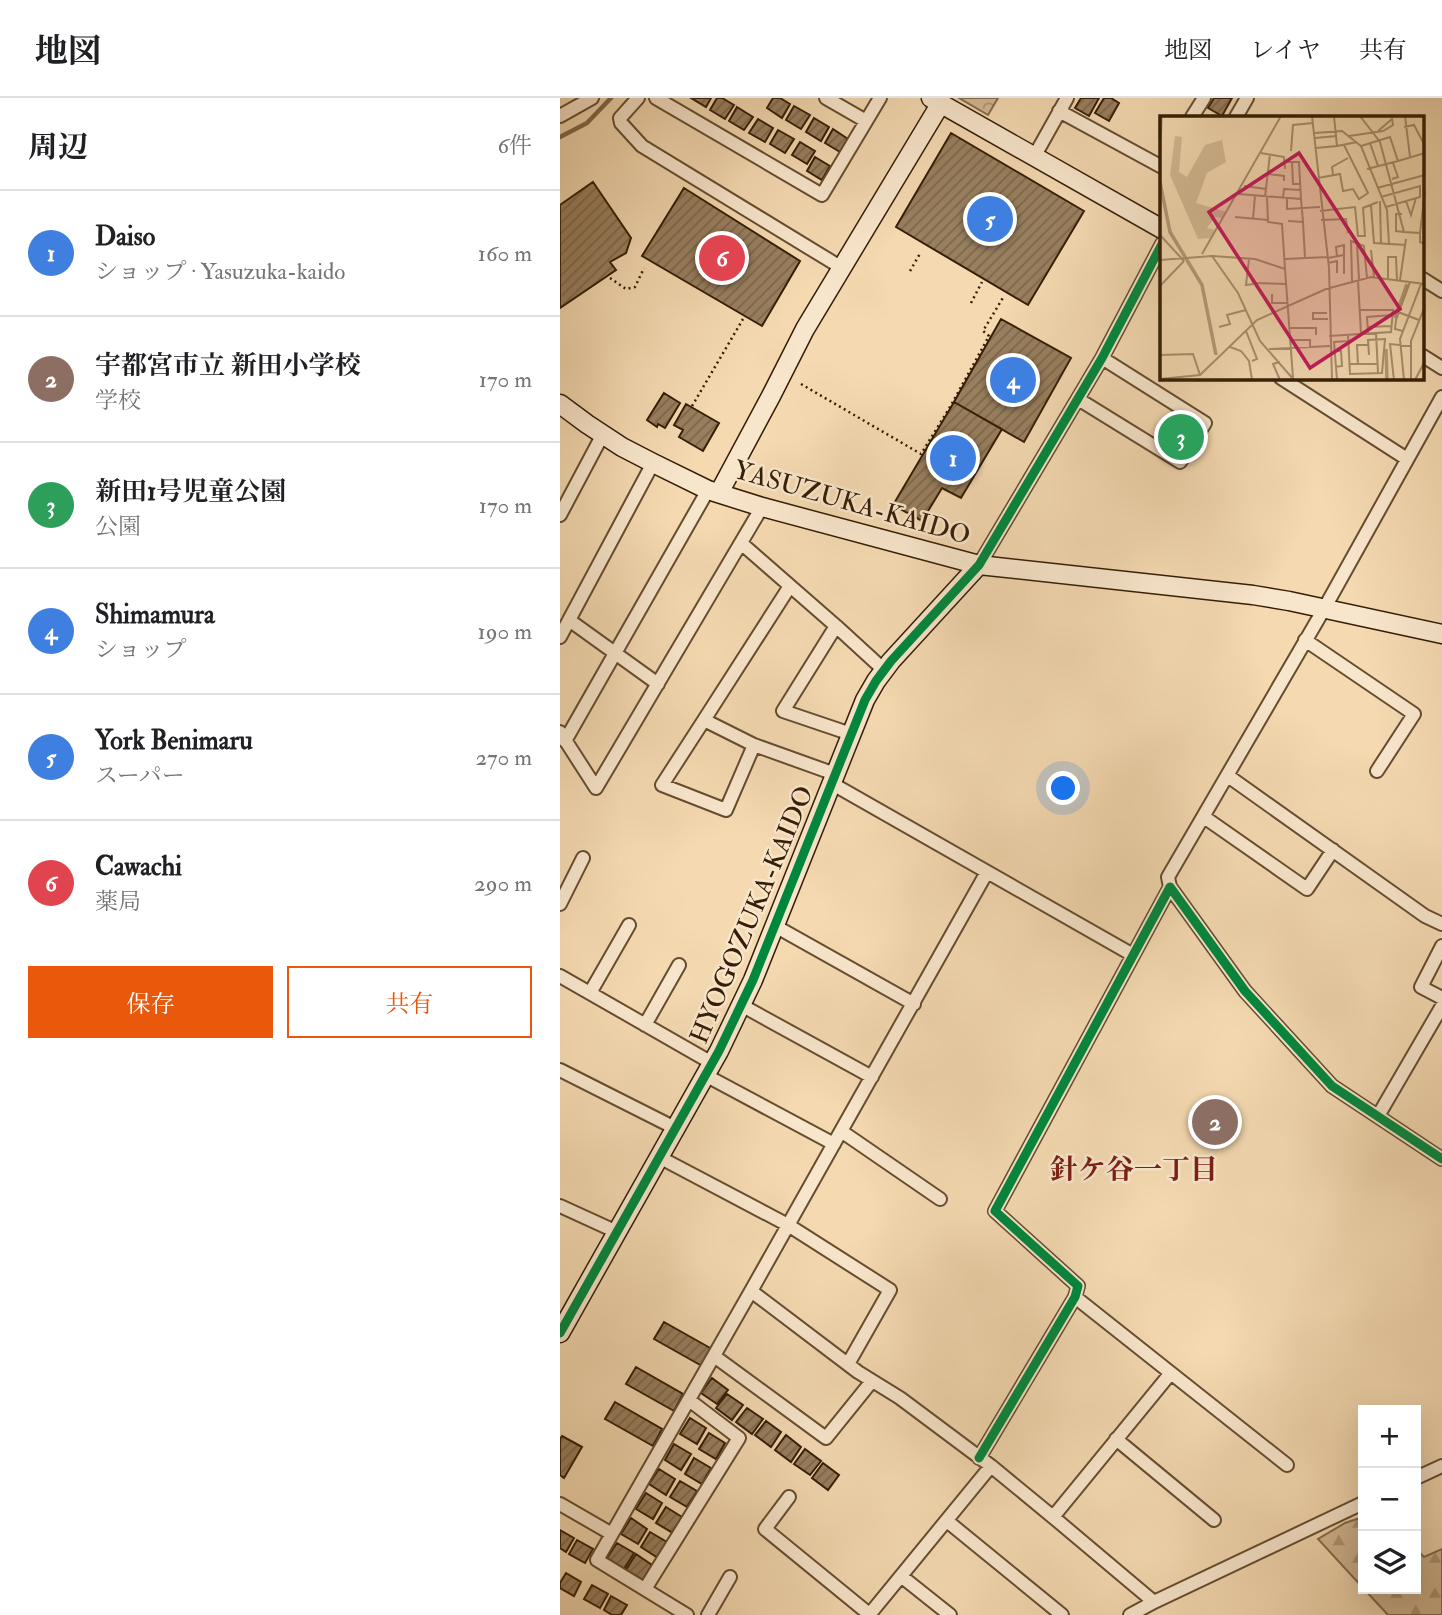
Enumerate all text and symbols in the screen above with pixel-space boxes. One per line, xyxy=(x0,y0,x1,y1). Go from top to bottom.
text: 地図 xyxy=(35,31,101,72)
text: 地図 xyxy=(1164,35,1212,66)
text: レイヤ xyxy=(1250,35,1321,66)
text: 共有 xyxy=(1359,35,1407,66)
inset map xyxy=(1160,116,1424,380)
text: 周辺 xyxy=(28,129,88,166)
text: 6件 xyxy=(497,131,532,160)
pin: 5 xyxy=(967,193,1013,245)
text: Daiso xyxy=(95,221,155,253)
pin: 6 xyxy=(699,232,745,284)
text: 1 xyxy=(47,239,55,268)
text: 160 m xyxy=(478,239,532,268)
text: ショップ · Yasuzuka-kaido xyxy=(95,257,345,286)
text: 宇都宮市立 新田小学校 xyxy=(95,350,360,382)
pin: 4 xyxy=(990,354,1036,406)
text: 2 xyxy=(45,365,57,394)
text: 170 m xyxy=(479,365,532,394)
text: 学校 xyxy=(95,386,141,415)
pin: 3 xyxy=(1158,411,1204,463)
pin: 1 xyxy=(930,432,976,484)
street label: YASUZUKA-KAIDO xyxy=(730,454,974,552)
text: 新田1号児童公園 xyxy=(95,476,286,508)
text: 3 xyxy=(47,491,55,520)
text: 170 m xyxy=(479,491,532,520)
text: 公園 xyxy=(95,512,141,541)
text: Shimamura xyxy=(95,599,215,631)
text: 4 xyxy=(45,617,57,646)
text: 190 m xyxy=(478,617,532,646)
text: ショップ xyxy=(95,635,187,664)
text: York Benimaru xyxy=(95,725,253,757)
text: 5 xyxy=(46,743,56,772)
text: 270 m xyxy=(475,743,532,772)
text: スーパー xyxy=(95,761,185,790)
your location xyxy=(1046,771,1080,805)
street label: HYOGOZUKA-KAIDO xyxy=(683,781,821,1049)
text: Cawachi xyxy=(95,851,182,883)
text: 6 xyxy=(45,869,57,898)
text: 290 m xyxy=(474,869,532,898)
text: 薬局 xyxy=(95,887,141,916)
button: 保存 xyxy=(28,966,273,1038)
button: 共有 xyxy=(287,966,532,1038)
pin: 2 xyxy=(1192,1096,1238,1148)
district label: 針ケ谷一丁目 xyxy=(1050,1153,1218,1188)
map controls xyxy=(1358,1405,1421,1594)
button: + xyxy=(1358,1405,1421,1468)
button: − xyxy=(1358,1468,1421,1531)
button: layers xyxy=(1358,1531,1421,1594)

